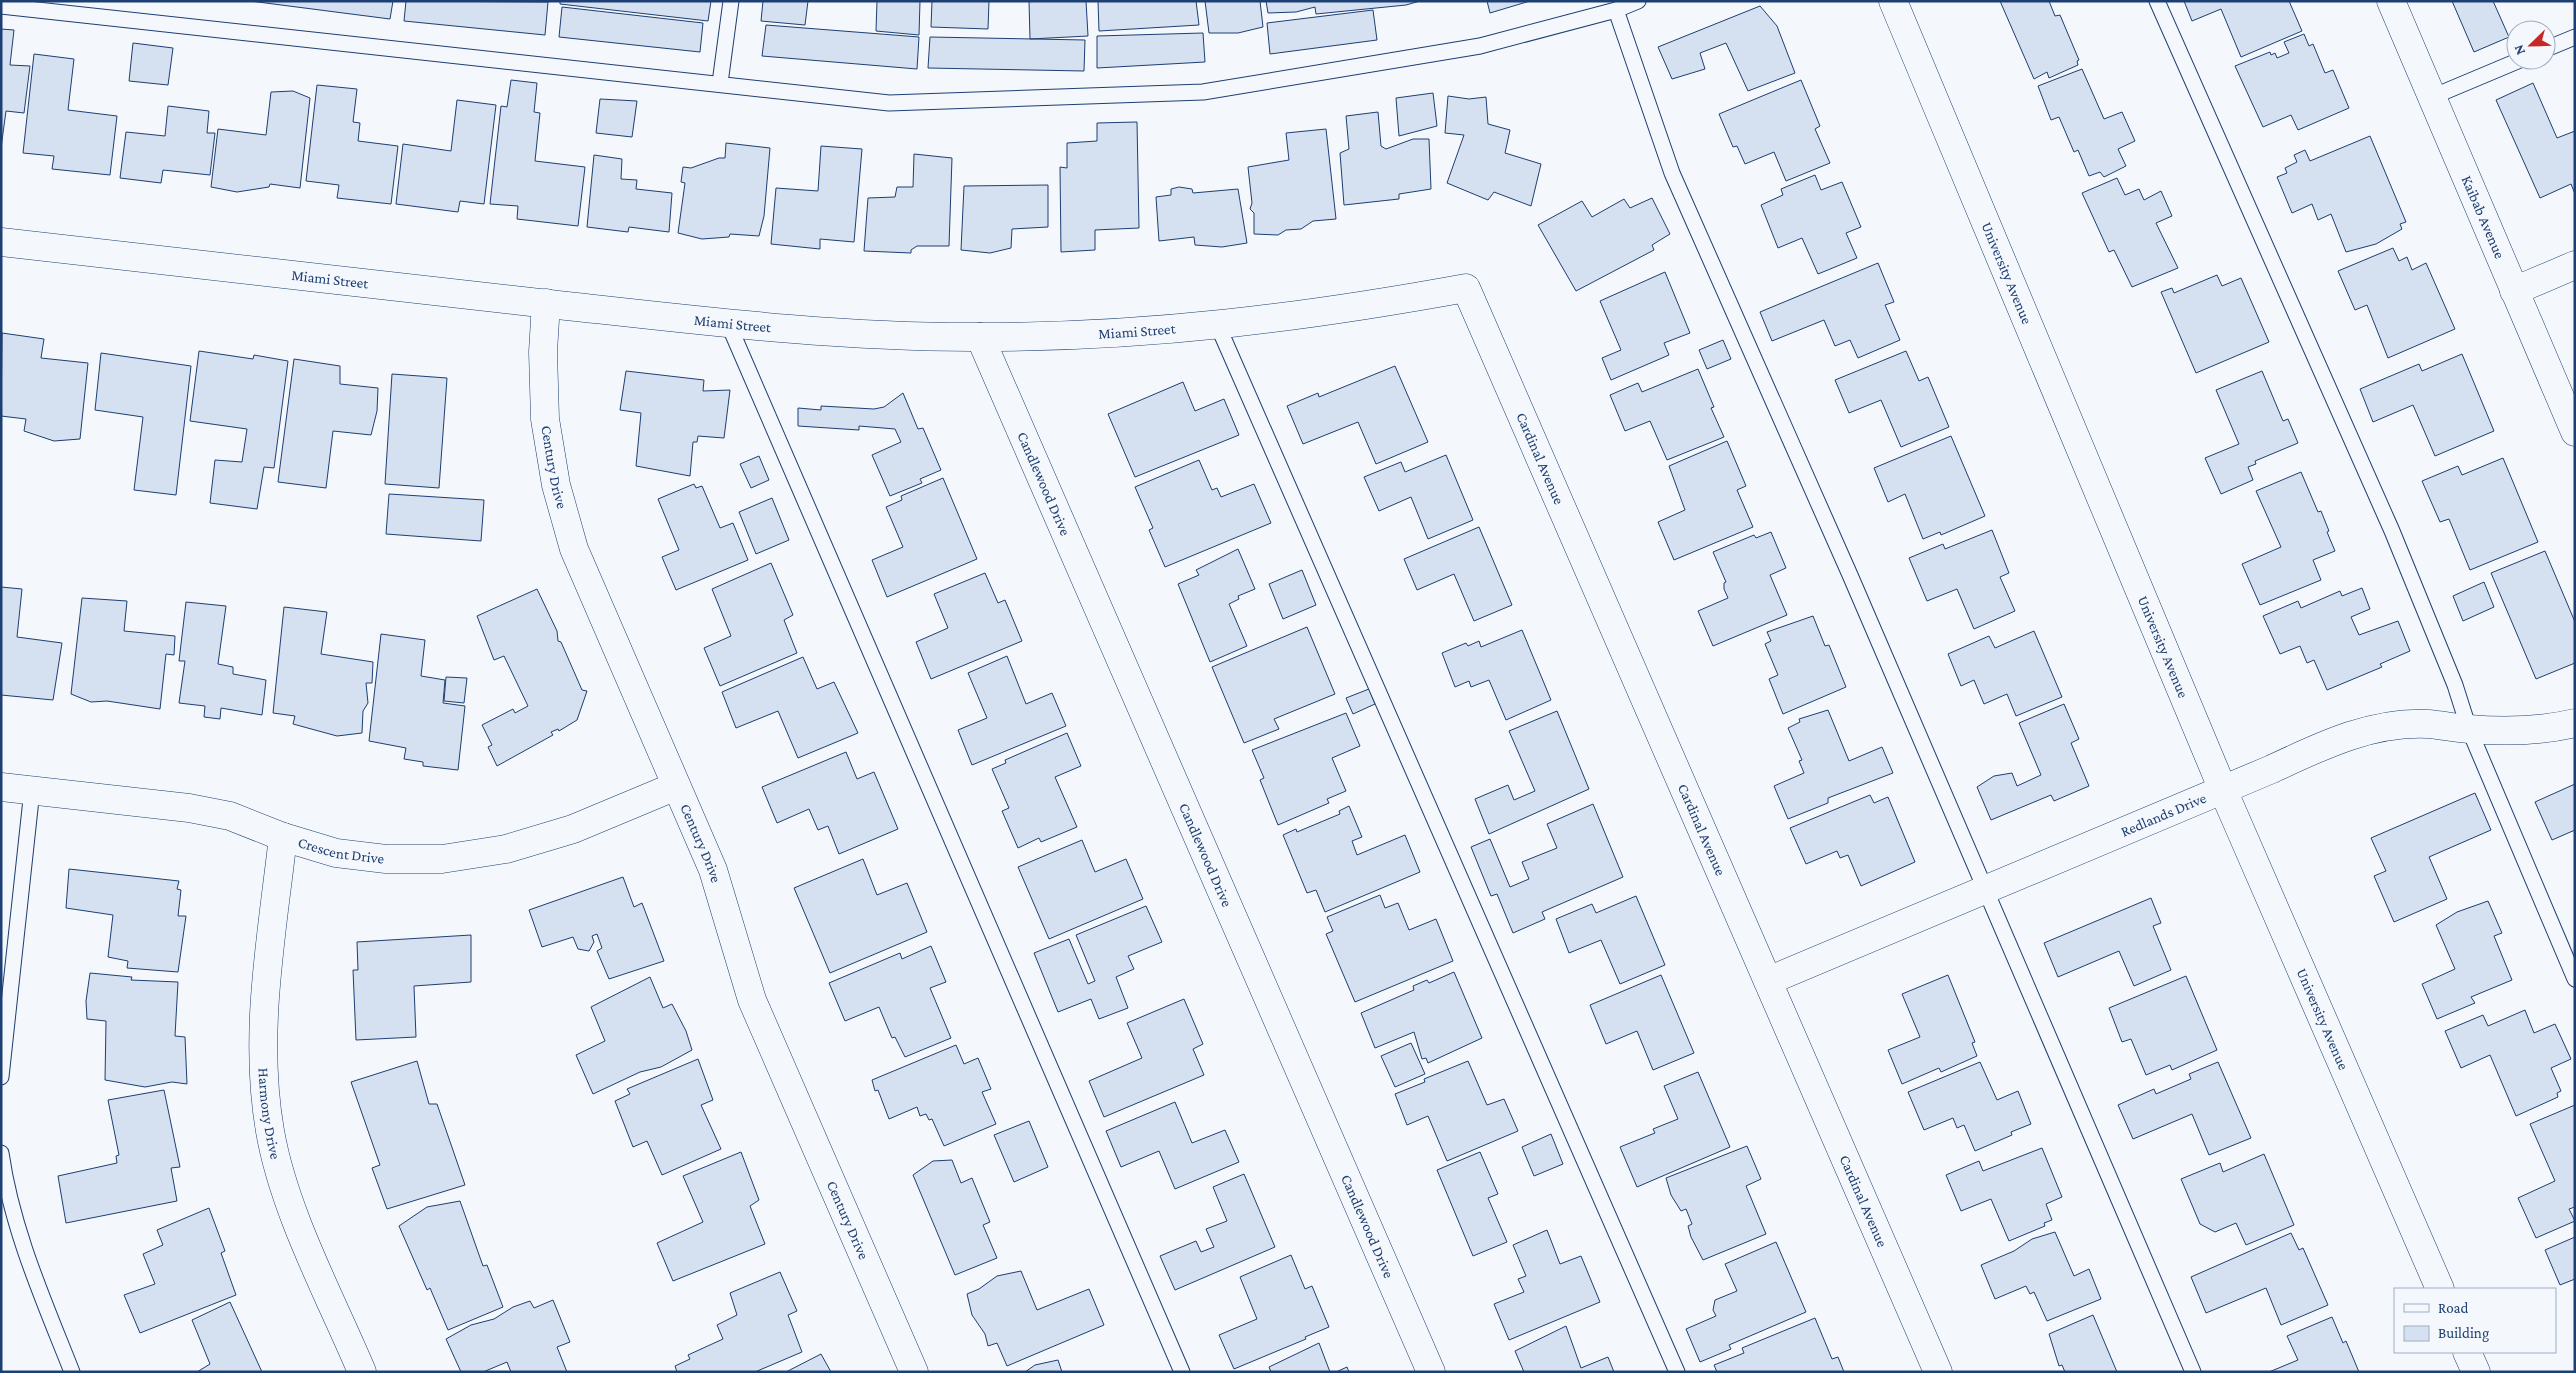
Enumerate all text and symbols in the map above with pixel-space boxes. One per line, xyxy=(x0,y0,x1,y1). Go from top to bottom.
north arrow xyxy=(2506,20,2556,70)
text: N xyxy=(2510,42,2528,58)
street label: Kaibab Avenue xyxy=(2458,173,2508,261)
street label: University Avenue xyxy=(1978,220,2035,327)
street label: Miami Street xyxy=(291,267,370,292)
street label: Miami Street xyxy=(693,312,773,335)
street label: Miami Street xyxy=(1098,320,1177,342)
street label: Cardinal Avenue xyxy=(1513,410,1567,507)
street label: Century Drive xyxy=(538,424,570,511)
street label: Candlewood Drive xyxy=(1014,429,1074,538)
street label: University Avenue xyxy=(2135,593,2192,701)
street label: Cardinal Avenue xyxy=(1675,781,1729,878)
street label: Redlands Drive xyxy=(2118,790,2209,840)
street label: Century Drive xyxy=(677,801,724,885)
street label: Candlewood Drive xyxy=(1176,801,1235,910)
street label: Crescent Drive xyxy=(296,834,386,867)
street label: University Avenue xyxy=(2294,966,2352,1073)
street label: Harmony Drive xyxy=(256,1068,284,1161)
street label: Cardinal Avenue xyxy=(1837,1153,1891,1250)
street label: Candlewood Drive xyxy=(1338,1172,1397,1281)
street label: Century Drive xyxy=(824,1178,872,1262)
legend xyxy=(2394,1288,2556,1353)
text: Road xyxy=(2438,1300,2469,1316)
text: Building xyxy=(2438,1325,2489,1342)

